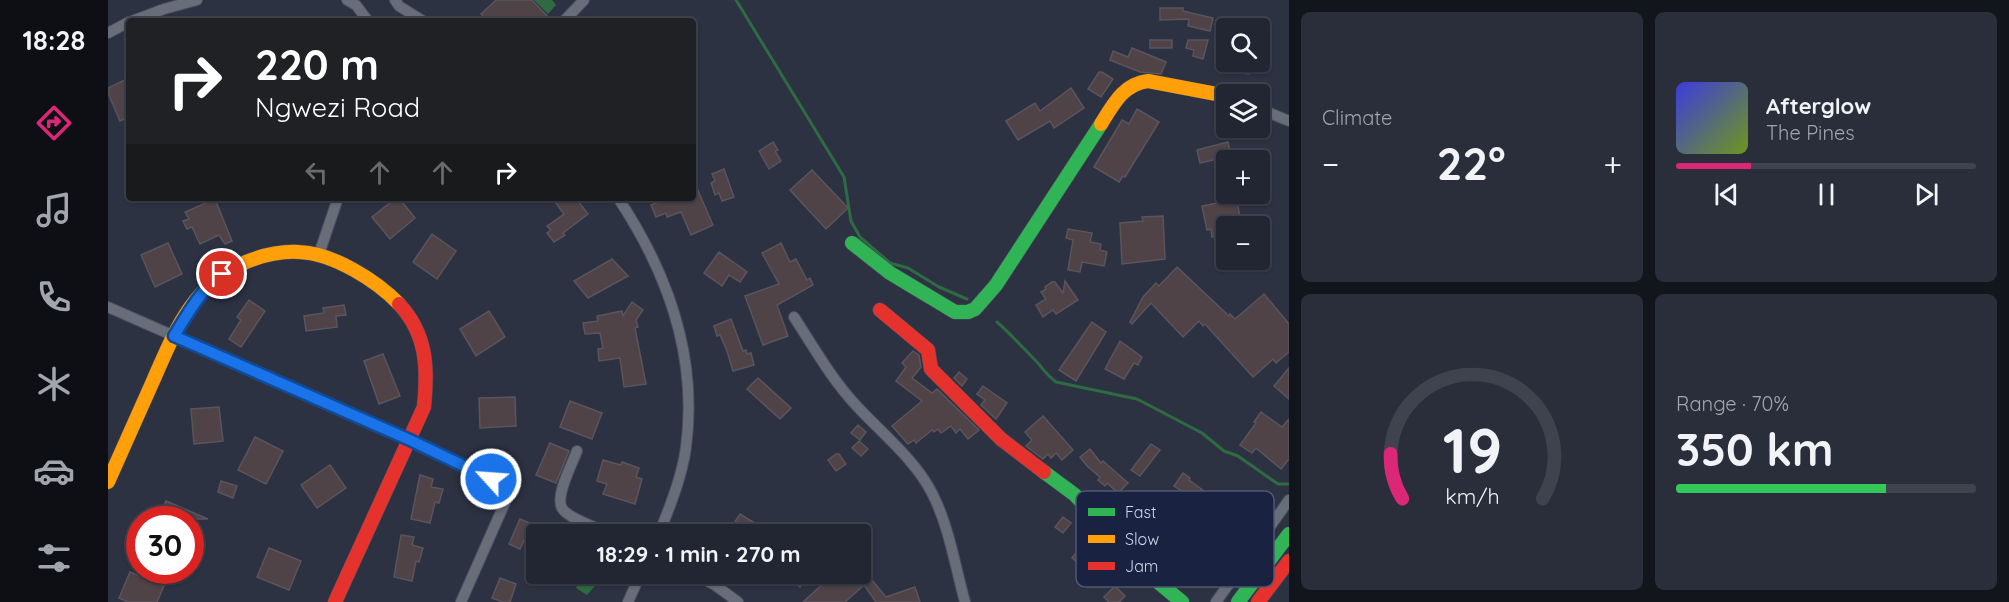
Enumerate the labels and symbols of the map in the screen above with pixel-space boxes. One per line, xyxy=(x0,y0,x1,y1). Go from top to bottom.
pin xyxy=(196,248,247,299)
position arrow xyxy=(459,447,523,511)
legend xyxy=(1076,491,1274,587)
text: Fast xyxy=(1125,502,1156,522)
speed limit sign: 30 xyxy=(126,506,204,584)
text: Slow xyxy=(1125,529,1159,549)
text: Jam xyxy=(1125,556,1158,576)

